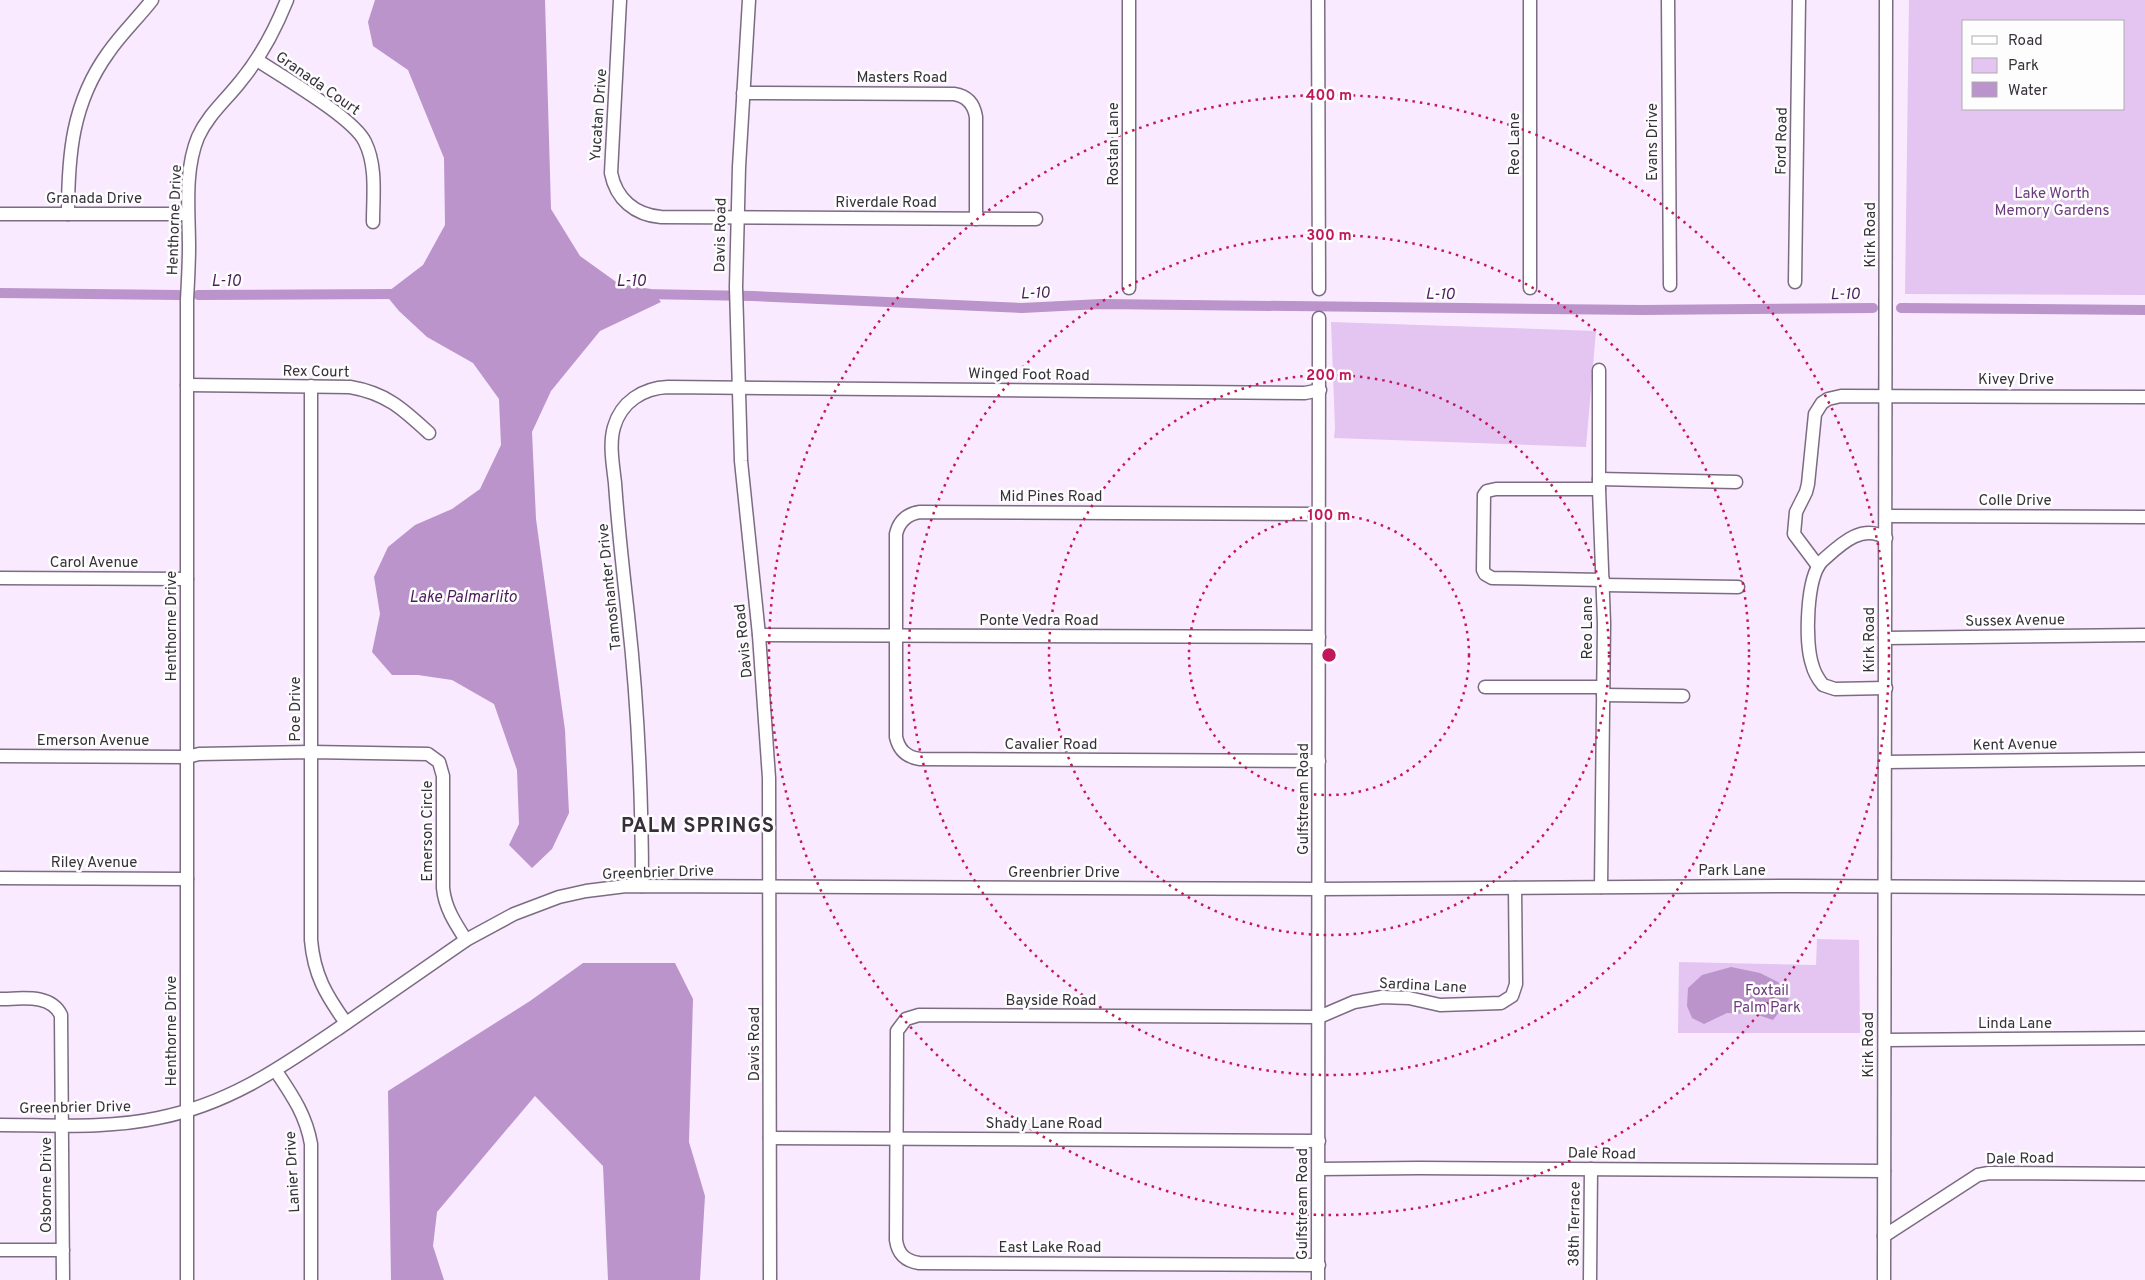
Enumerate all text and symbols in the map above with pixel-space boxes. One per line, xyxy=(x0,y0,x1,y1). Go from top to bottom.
legend xyxy=(1962,20,2125,110)
text: Road xyxy=(2008,32,2043,51)
street label: Granada Court xyxy=(271,48,363,120)
text: Park xyxy=(2008,57,2039,76)
street label: Yucatan Drive xyxy=(587,68,612,162)
street label: Masters Road xyxy=(856,69,948,88)
text: Water xyxy=(2008,82,2048,101)
text: 400 m xyxy=(1306,87,1352,106)
street label: Rostan Lane xyxy=(1105,102,1124,186)
street label: Evans Drive xyxy=(1644,103,1663,181)
street label: Ford Road xyxy=(1772,107,1793,175)
street label: Reo Lane xyxy=(1506,112,1525,176)
street label: Henthorne Drive xyxy=(164,164,187,276)
park label: Lake Worth Memory Gardens xyxy=(1995,185,2109,221)
street label: Granada Drive xyxy=(46,190,142,209)
street label: Riverdale Road xyxy=(835,194,937,213)
street label: Davis Road xyxy=(711,198,732,272)
street label: Kirk Road xyxy=(1862,202,1881,268)
text: 300 m xyxy=(1306,227,1352,246)
water label: L-10 xyxy=(211,272,241,292)
water label: L-10 xyxy=(616,272,646,292)
water label: L-10 xyxy=(1020,283,1051,305)
water label: L-10 xyxy=(1425,285,1455,305)
water label: L-10 xyxy=(1830,285,1860,305)
street label: Rex Court xyxy=(282,362,350,383)
street label: Winged Foot Road xyxy=(968,365,1090,386)
text: 200 m xyxy=(1306,367,1352,386)
street label: Kivey Drive xyxy=(1978,371,2054,390)
street label: Mid Pines Road xyxy=(1000,488,1102,507)
street label: Colle Drive xyxy=(1978,492,2052,511)
text: 100 m xyxy=(1308,507,1350,526)
street label: Tamoshanter Drive xyxy=(594,522,627,651)
street label: Carol Avenue xyxy=(50,554,138,573)
street label: Henthorne Drive xyxy=(163,571,182,681)
water label: Lake Palmarlito xyxy=(409,588,517,608)
street label: Reo Lane xyxy=(1579,596,1598,660)
street label: Davis Road xyxy=(731,603,758,679)
street label: Kirk Road xyxy=(1861,607,1880,673)
street label: Sussex Avenue xyxy=(1965,611,2065,632)
street label: Ponte Vedra Road xyxy=(979,612,1099,631)
centre of rings xyxy=(1320,646,1338,664)
street label: Poe Drive xyxy=(287,676,306,742)
street label: Emerson Avenue xyxy=(37,732,149,751)
street label: Kent Avenue xyxy=(1973,735,2058,756)
street label: Cavalier Road xyxy=(1005,736,1097,755)
street label: Gulfstream Road xyxy=(1295,743,1314,855)
street label: Emerson Circle xyxy=(419,780,438,882)
district label: PALM SPRINGS xyxy=(621,814,775,840)
street label: Riley Avenue xyxy=(51,854,137,873)
street label: Greenbrier Drive xyxy=(602,862,714,885)
street label: Park Lane xyxy=(1698,862,1766,881)
street label: Greenbrier Drive xyxy=(1008,864,1120,883)
street label: Sardina Lane xyxy=(1379,975,1467,998)
street label: Henthorne Drive xyxy=(163,976,182,1086)
park label: Foxtail Palm Park xyxy=(1733,982,1801,1018)
street label: Bayside Road xyxy=(1005,992,1097,1011)
street label: Davis Road xyxy=(746,1007,765,1081)
street label: Kirk Road xyxy=(1860,1012,1879,1078)
street label: Linda Lane xyxy=(1978,1015,2052,1034)
street label: Greenbrier Drive xyxy=(19,1098,131,1119)
street label: Shady Lane Road xyxy=(986,1115,1102,1134)
street label: Lanier Drive xyxy=(282,1131,305,1213)
street label: Osborne Drive xyxy=(38,1137,57,1233)
street label: Dale Road xyxy=(1568,1144,1636,1165)
street label: Gulfstream Road xyxy=(1294,1148,1313,1260)
street label: Dale Road xyxy=(1986,1149,2054,1170)
street label: 38th Terrace xyxy=(1565,1181,1586,1267)
street label: East Lake Road xyxy=(999,1239,1102,1258)

